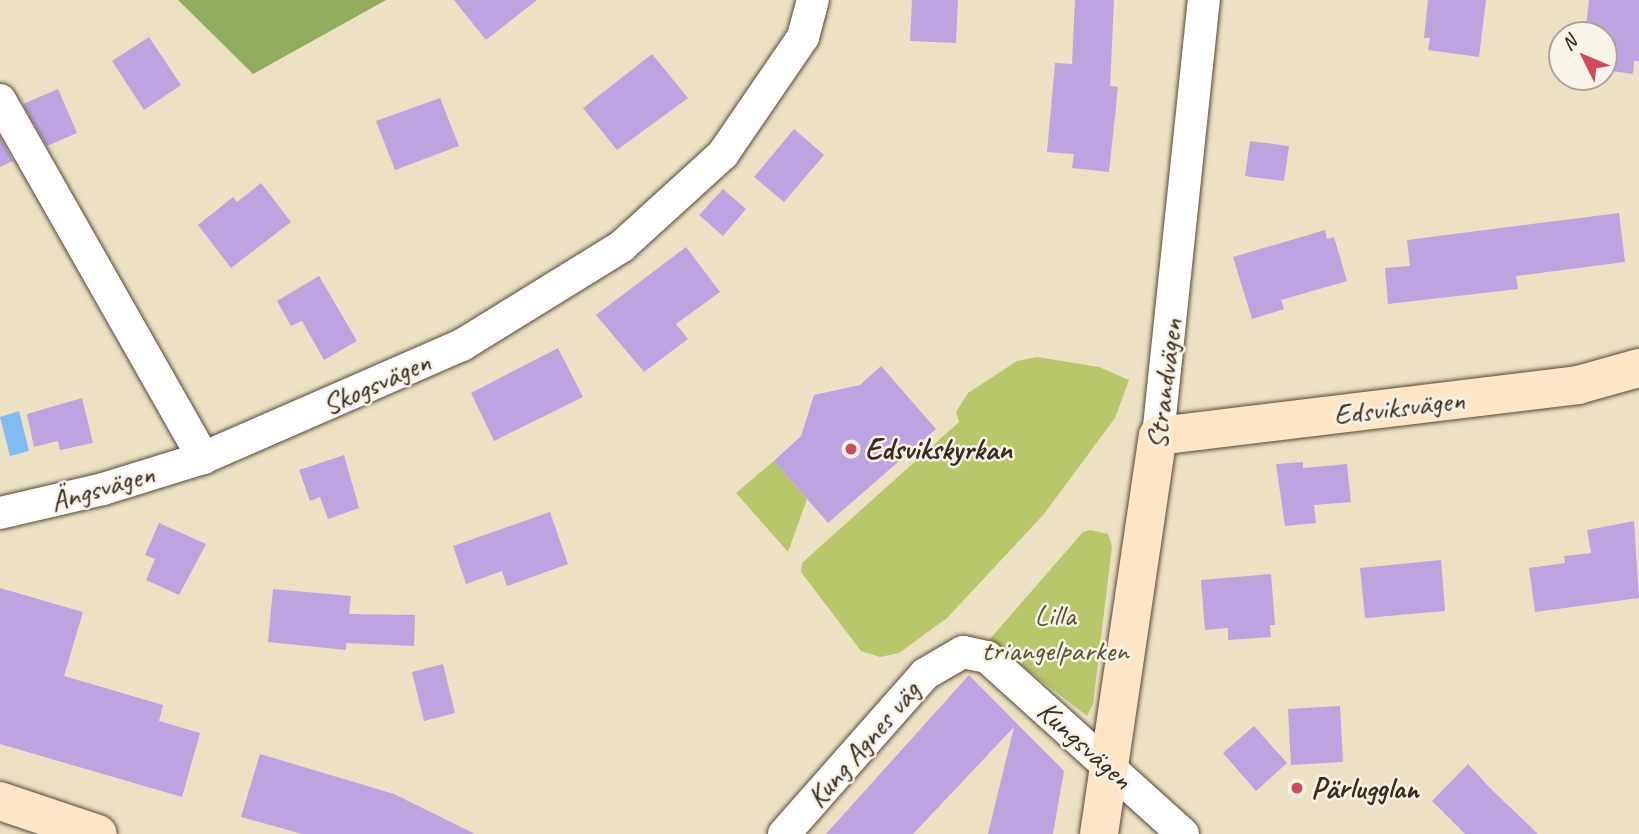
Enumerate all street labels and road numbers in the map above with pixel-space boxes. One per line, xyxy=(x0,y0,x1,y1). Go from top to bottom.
street label: Strandvägen xyxy=(1138,317,1190,451)
street label: Skogsvägen xyxy=(316,343,436,423)
street label: Edsviksvägen xyxy=(1332,381,1466,433)
street label: Ängsvägen xyxy=(46,455,158,519)
street label: Kung Agnes väg xyxy=(798,673,928,815)
street label: Kungsvägen xyxy=(1030,693,1140,797)

